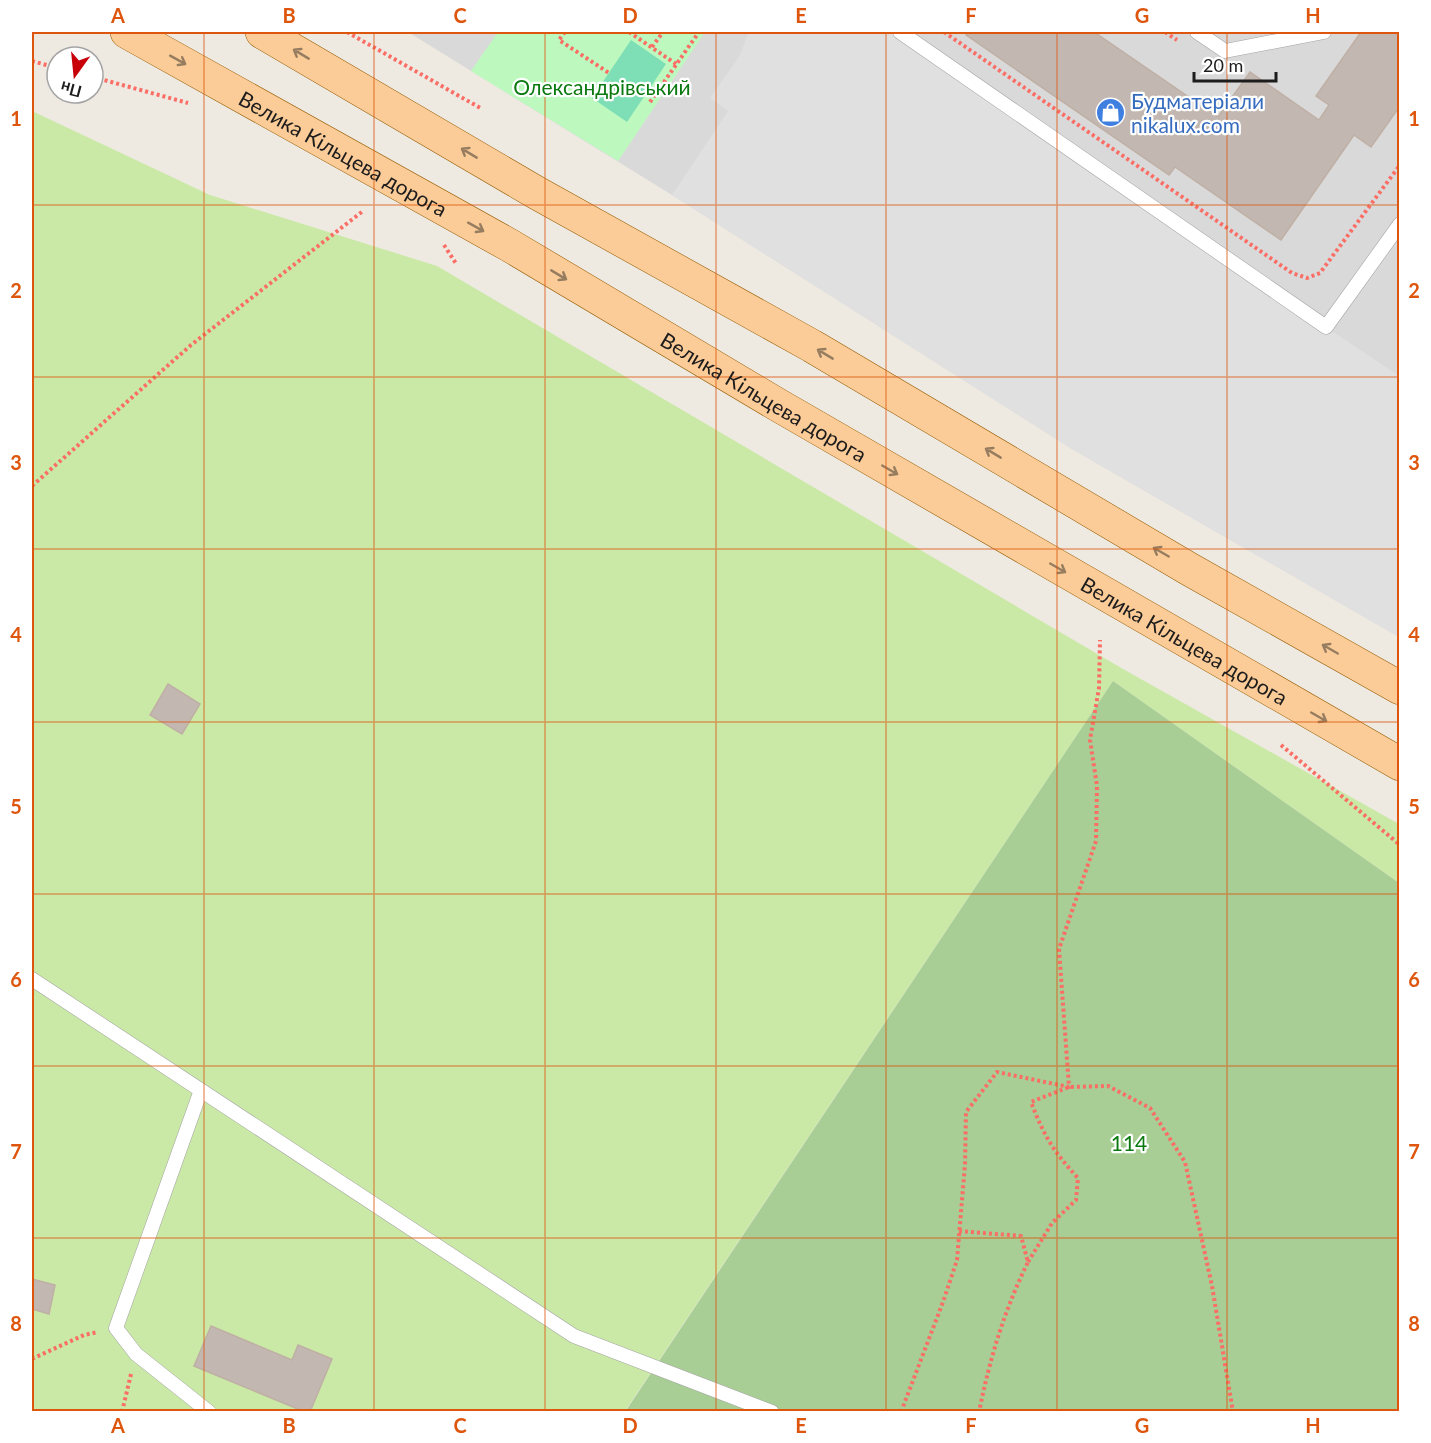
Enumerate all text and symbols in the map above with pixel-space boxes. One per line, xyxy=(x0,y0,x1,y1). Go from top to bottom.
text: A xyxy=(110,3,125,27)
text: B xyxy=(282,3,296,27)
text: C xyxy=(453,3,467,27)
text: D xyxy=(622,3,638,27)
text: E xyxy=(795,3,807,27)
text: F xyxy=(965,3,977,27)
text: G xyxy=(1135,3,1149,27)
text: H xyxy=(1305,3,1321,27)
north arrow xyxy=(45,45,105,105)
scale bar xyxy=(1194,45,1276,83)
one-way arrow xyxy=(293,47,310,59)
one-way arrow xyxy=(169,54,186,66)
text: 20 m xyxy=(1203,54,1243,76)
park label: Олександрівський xyxy=(513,74,691,99)
text: Пн xyxy=(58,78,84,102)
street label: Велика Кільцева дорога xyxy=(235,85,452,221)
place label: Будматеріали nikalux.com xyxy=(1131,88,1264,137)
shop icon: Будматеріали nikalux.com xyxy=(1094,96,1126,128)
text: 1 xyxy=(10,106,22,130)
text: 1 xyxy=(1408,106,1420,130)
one-way arrow xyxy=(461,146,478,158)
one-way arrow xyxy=(467,221,484,233)
one-way arrow xyxy=(550,269,567,281)
text: 2 xyxy=(10,278,22,302)
text: 2 xyxy=(1408,278,1420,302)
street label: Велика Кільцева дорога xyxy=(657,326,872,466)
one-way arrow xyxy=(817,348,834,360)
one-way arrow xyxy=(985,447,1002,459)
text: 3 xyxy=(10,450,22,474)
text: 3 xyxy=(1408,450,1420,474)
one-way arrow xyxy=(881,465,898,477)
one-way arrow xyxy=(1153,546,1170,558)
one-way arrow xyxy=(1049,562,1066,574)
street label: Велика Кільцева дорога xyxy=(1077,570,1292,709)
text: 4 xyxy=(10,622,22,646)
text: 4 xyxy=(1408,622,1420,646)
one-way arrow xyxy=(1322,643,1339,655)
one-way arrow xyxy=(1310,712,1327,724)
text: 5 xyxy=(10,794,22,818)
text: 5 xyxy=(1408,794,1420,818)
text: 6 xyxy=(10,967,22,991)
text: 6 xyxy=(1408,967,1420,991)
park label: 114 xyxy=(1111,1130,1147,1155)
text: 7 xyxy=(10,1139,22,1163)
text: 7 xyxy=(1408,1139,1420,1163)
text: 8 xyxy=(10,1311,22,1335)
text: 8 xyxy=(1408,1311,1420,1335)
text: A xyxy=(110,1413,125,1437)
text: B xyxy=(282,1413,296,1437)
text: C xyxy=(453,1413,467,1437)
text: D xyxy=(622,1413,638,1437)
text: E xyxy=(795,1413,807,1437)
text: F xyxy=(965,1413,977,1437)
text: G xyxy=(1135,1413,1149,1437)
text: H xyxy=(1305,1413,1321,1437)

